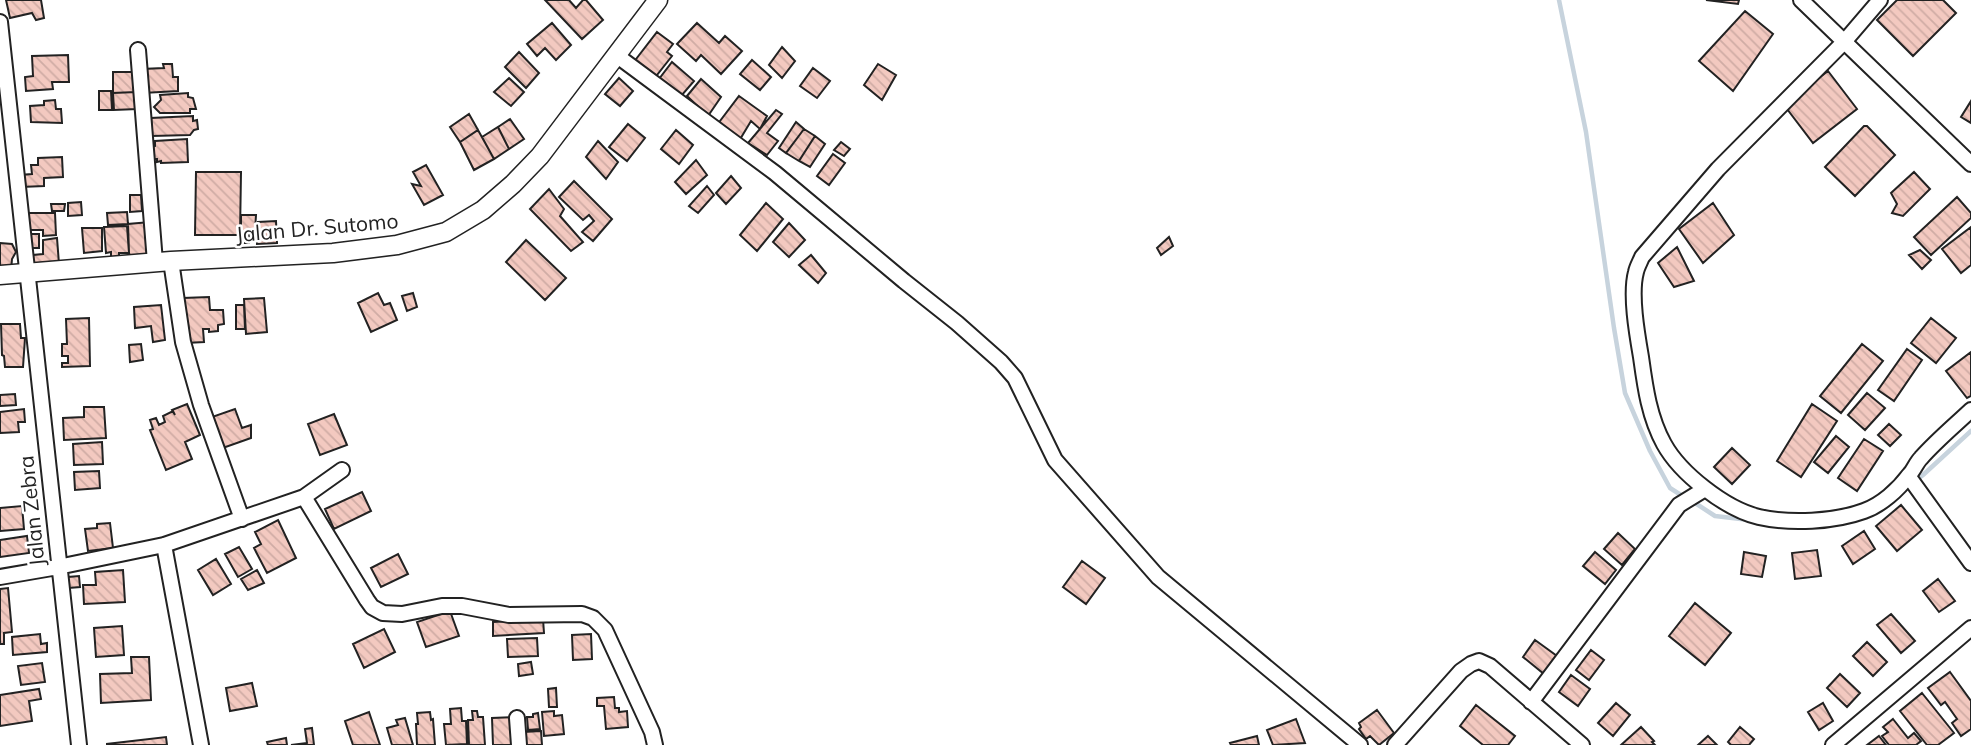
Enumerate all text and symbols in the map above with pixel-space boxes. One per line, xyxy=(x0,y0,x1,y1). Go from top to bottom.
street label: Jalan Dr. Sutomo xyxy=(235,207,399,247)
street label: Jalan Zebra xyxy=(12,454,50,568)

